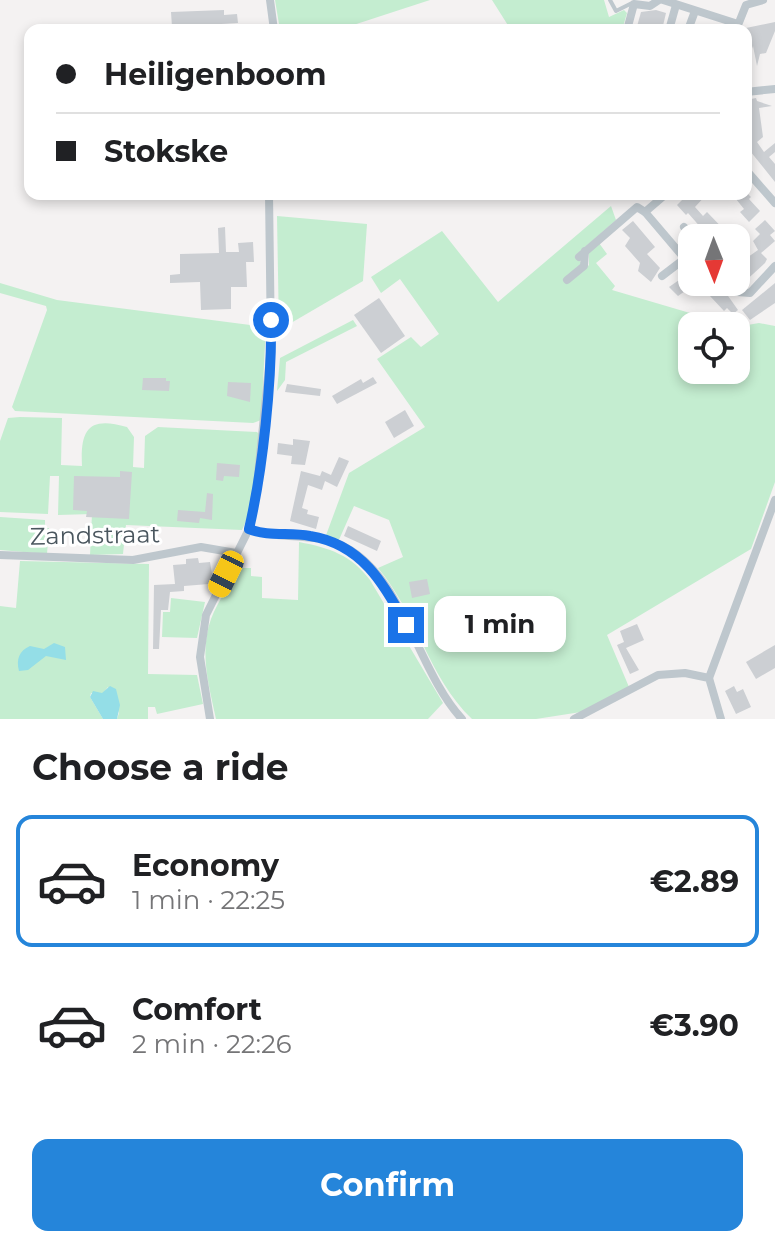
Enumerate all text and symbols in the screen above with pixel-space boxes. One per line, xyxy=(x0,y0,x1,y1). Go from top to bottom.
text: Heiligenboom xyxy=(104,56,326,93)
text: Stokske xyxy=(104,133,228,170)
north arrow xyxy=(678,224,750,296)
map controls xyxy=(678,224,750,384)
route start xyxy=(253,302,289,338)
button: locate xyxy=(678,312,750,384)
street label: Zandstraat xyxy=(30,519,161,551)
car xyxy=(205,547,247,601)
callout: 1 min xyxy=(434,597,566,653)
route end xyxy=(388,607,424,643)
text: 1 min xyxy=(465,608,535,640)
text: Choose a ride xyxy=(32,745,289,789)
icon: car xyxy=(36,845,108,917)
text: Economy xyxy=(132,847,279,884)
text: €2.89 xyxy=(650,863,739,900)
text: 1 min · 22:25 xyxy=(132,884,285,916)
icon: car xyxy=(36,989,108,1061)
text: Comfort xyxy=(132,991,262,1028)
text: €3.90 xyxy=(650,1007,739,1044)
text: 2 min · 22:26 xyxy=(132,1028,292,1060)
button: Confirm xyxy=(32,1139,743,1231)

